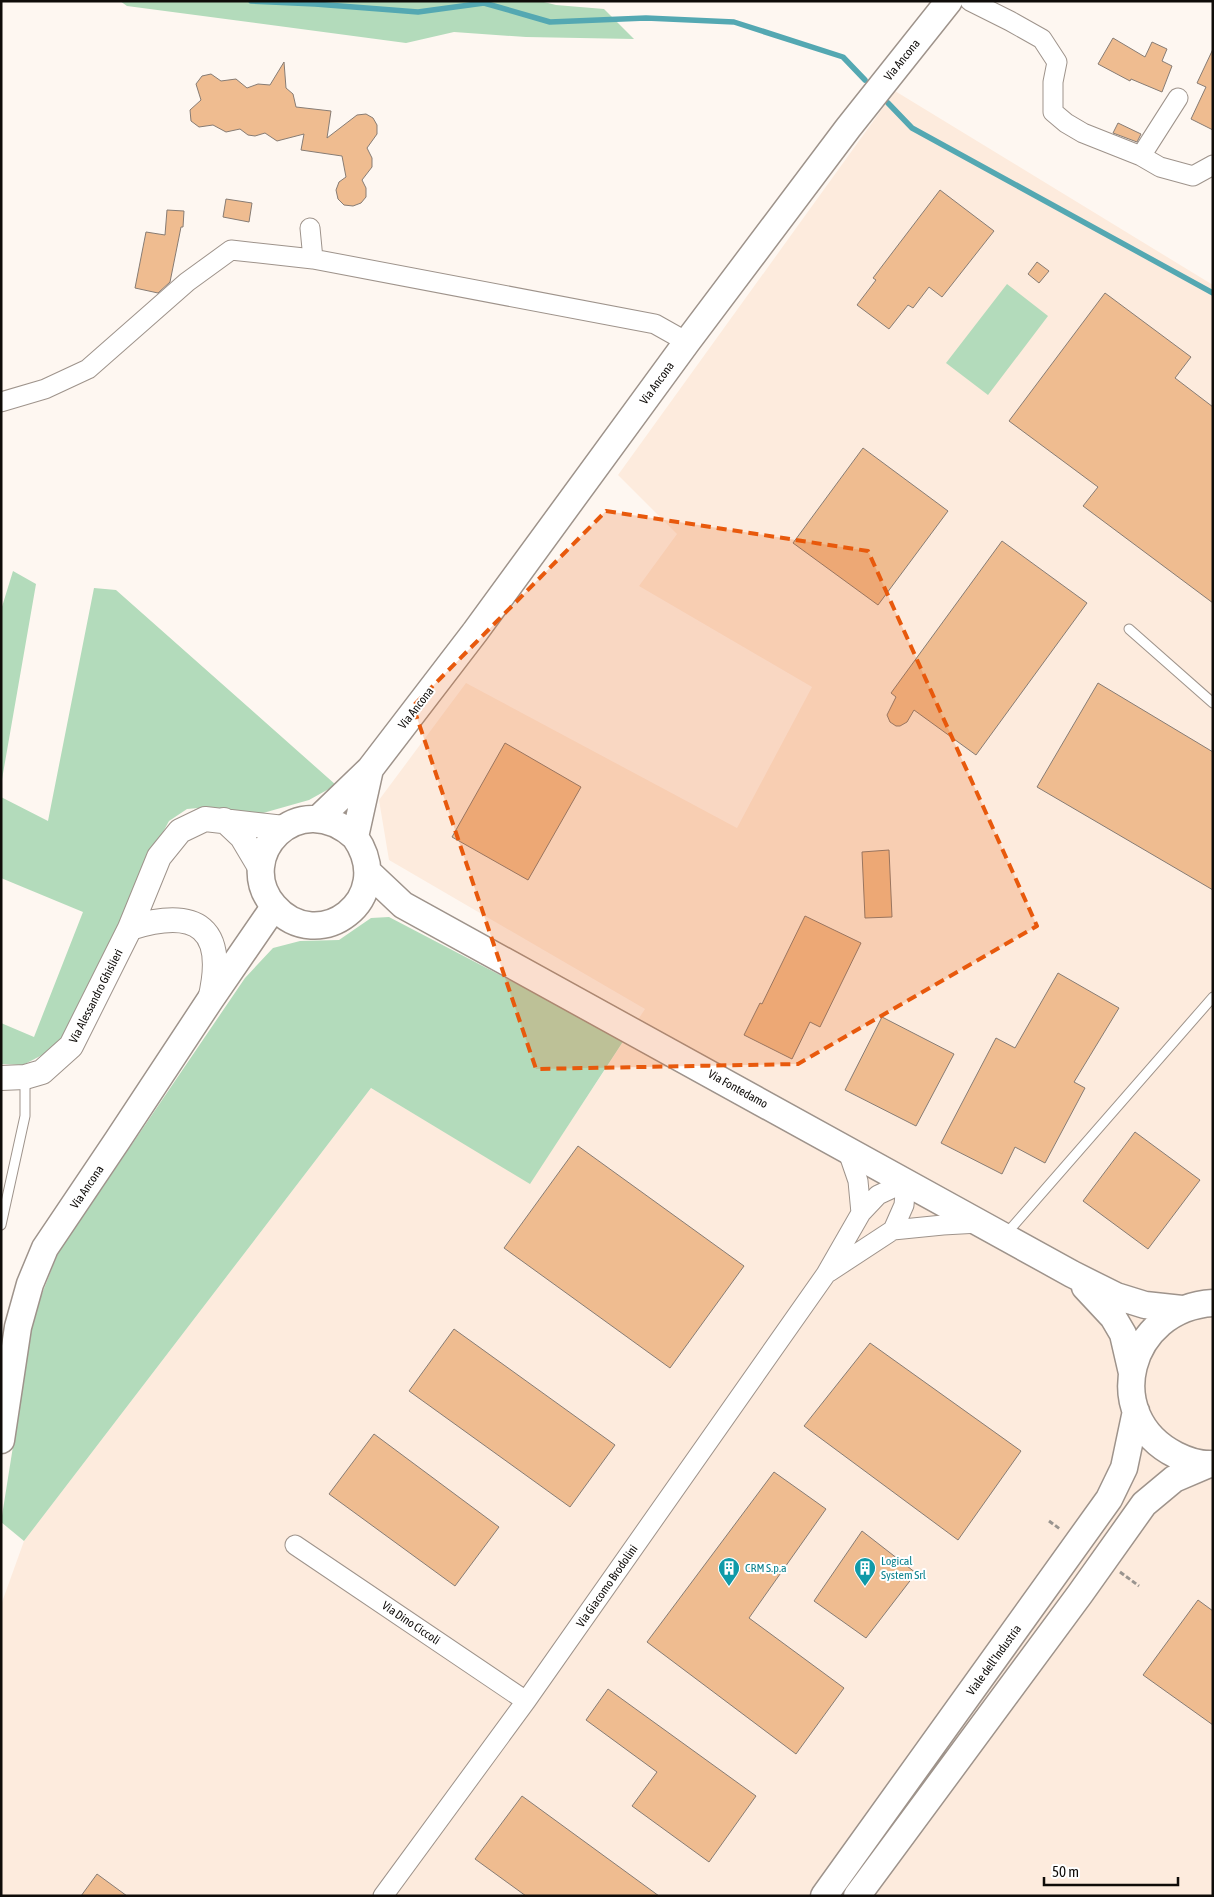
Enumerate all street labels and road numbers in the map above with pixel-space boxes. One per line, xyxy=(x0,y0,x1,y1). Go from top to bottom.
street label: Via Ancona xyxy=(881,37,923,83)
street label: Via Ancona xyxy=(637,359,677,407)
street label: Via Ancona xyxy=(395,684,437,732)
street label: Via Alessandro Ghislieri xyxy=(66,947,126,1045)
street label: Via Fontedamo xyxy=(706,1067,771,1111)
street label: Via Ancona xyxy=(67,1163,107,1211)
street label: Via Giacomo Brodolini xyxy=(573,1542,641,1630)
street label: Via Dino Ciccoli xyxy=(379,1598,443,1648)
street label: Viale dell'Industria xyxy=(964,1622,1024,1698)

